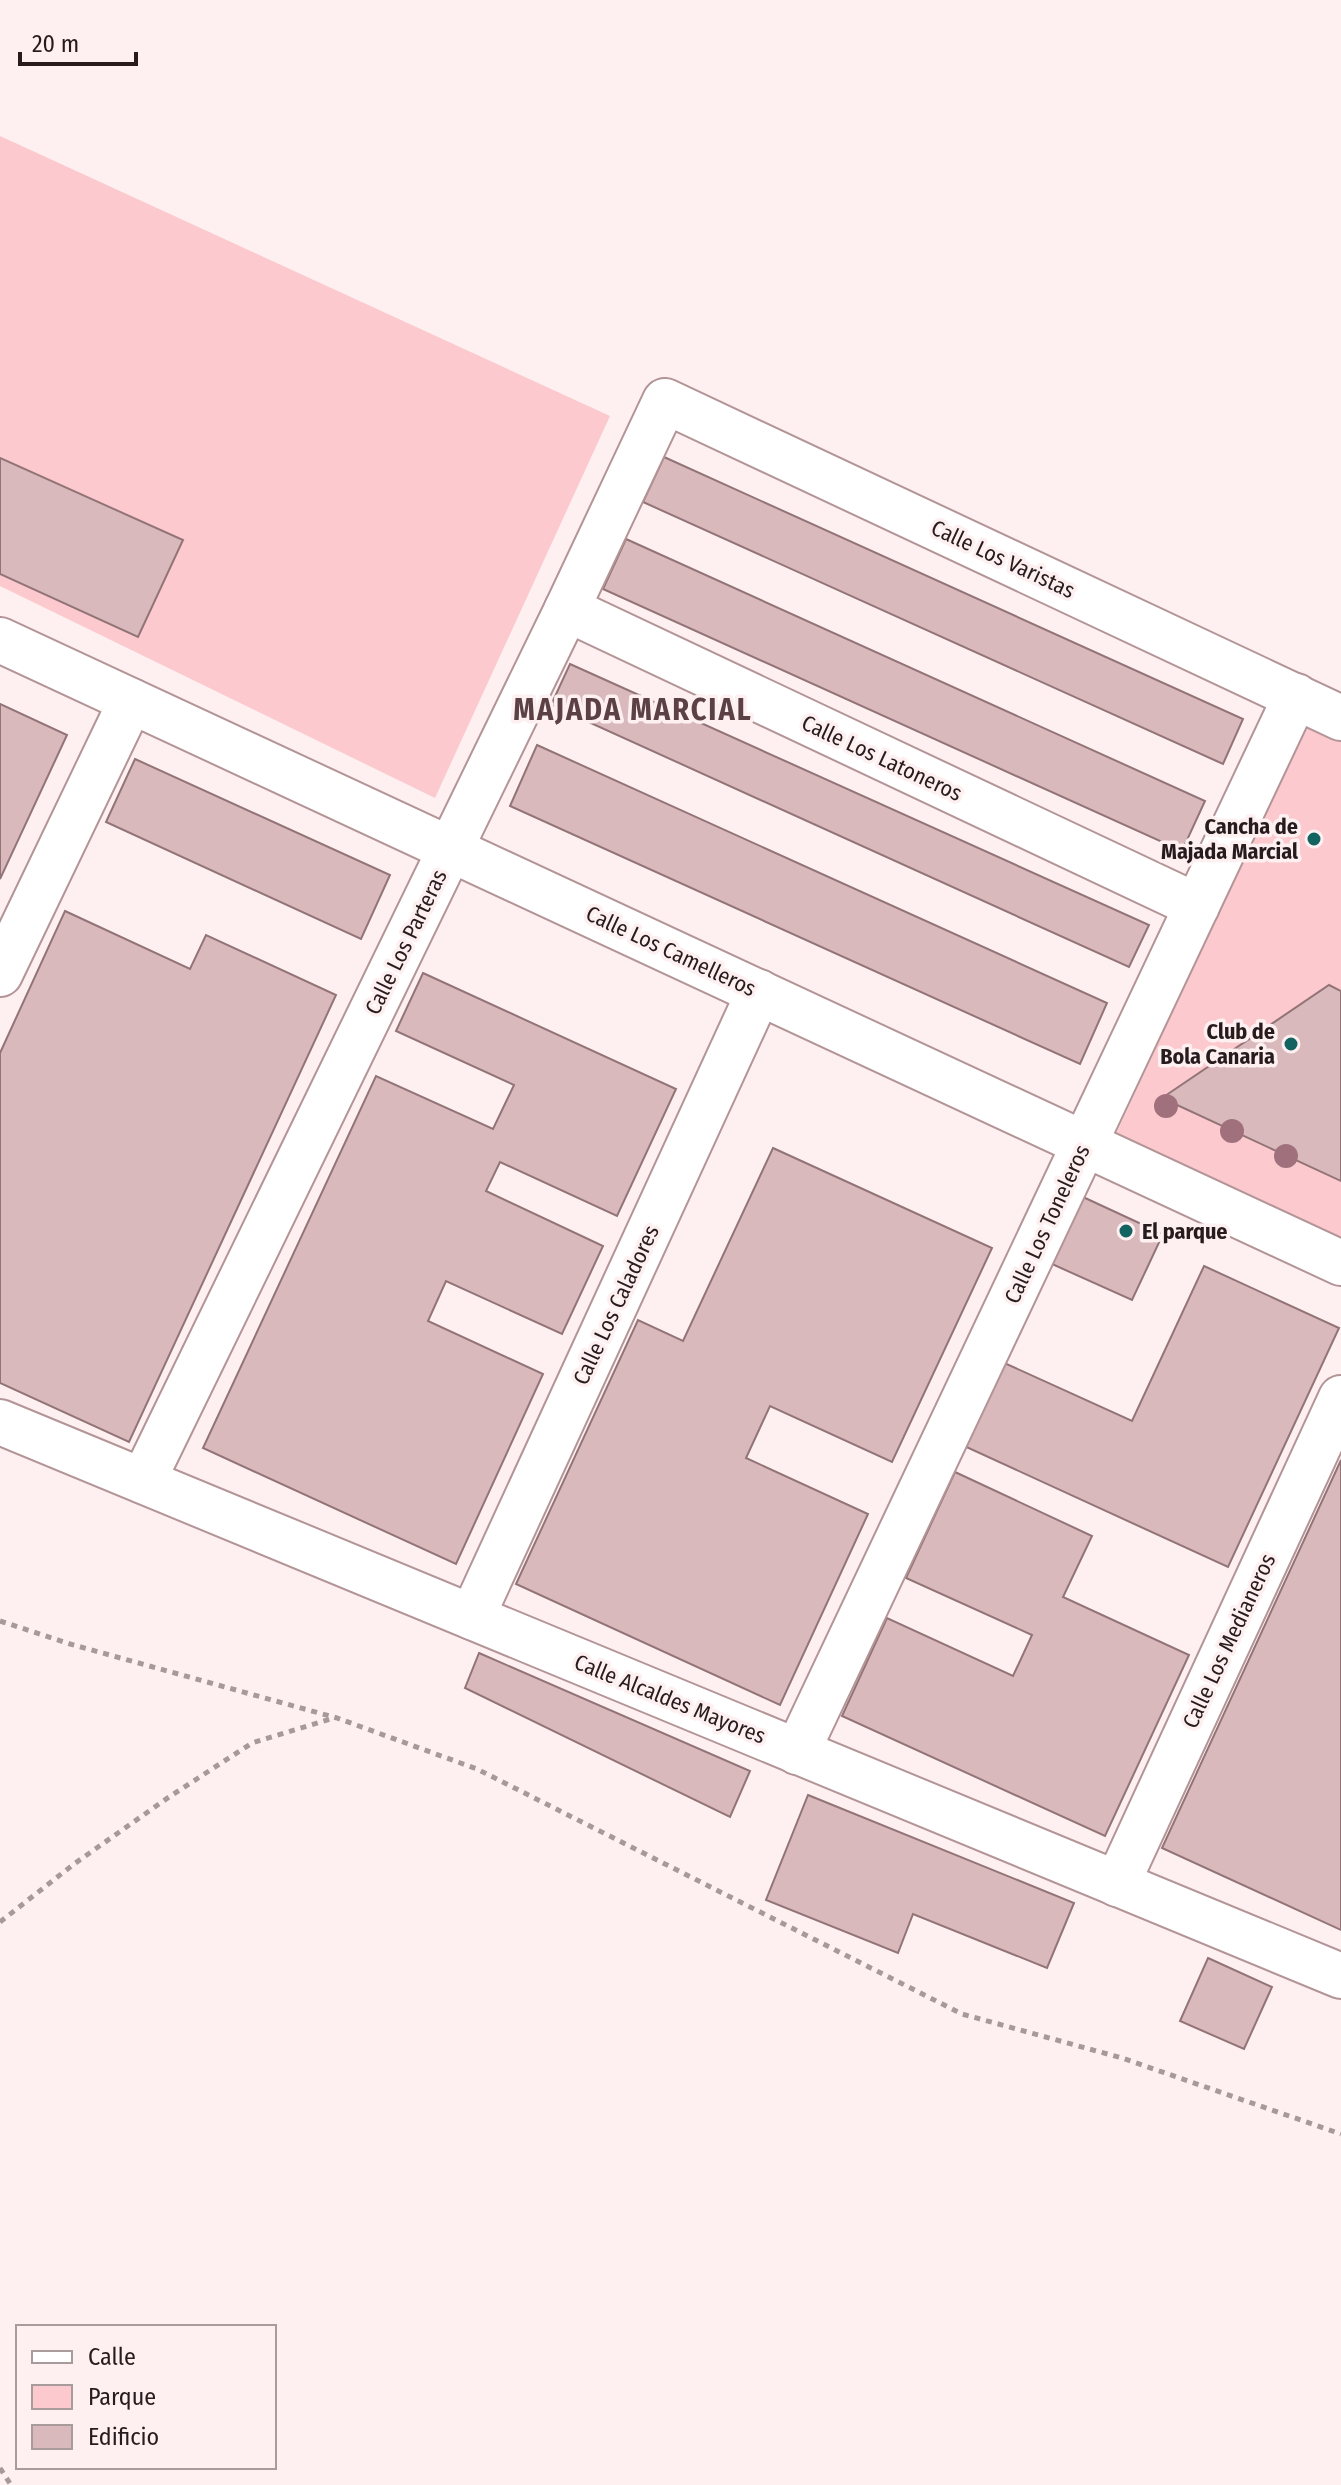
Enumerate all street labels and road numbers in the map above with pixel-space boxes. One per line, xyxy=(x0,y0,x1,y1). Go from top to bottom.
street label: Calle Los Varistas xyxy=(927,514,1079,604)
street label: Calle Los Latoneros xyxy=(798,709,966,807)
street label: Calle Los Parteras xyxy=(359,865,453,1019)
street label: Calle Los Camelleros xyxy=(582,900,760,1002)
street label: Calle Los Toneleros xyxy=(998,1140,1096,1308)
street label: Calle Los Caladores xyxy=(567,1221,665,1389)
street label: Calle Los Medianeros xyxy=(1177,1549,1281,1733)
street label: Calle Alcaldes Mayores xyxy=(570,1648,770,1750)

